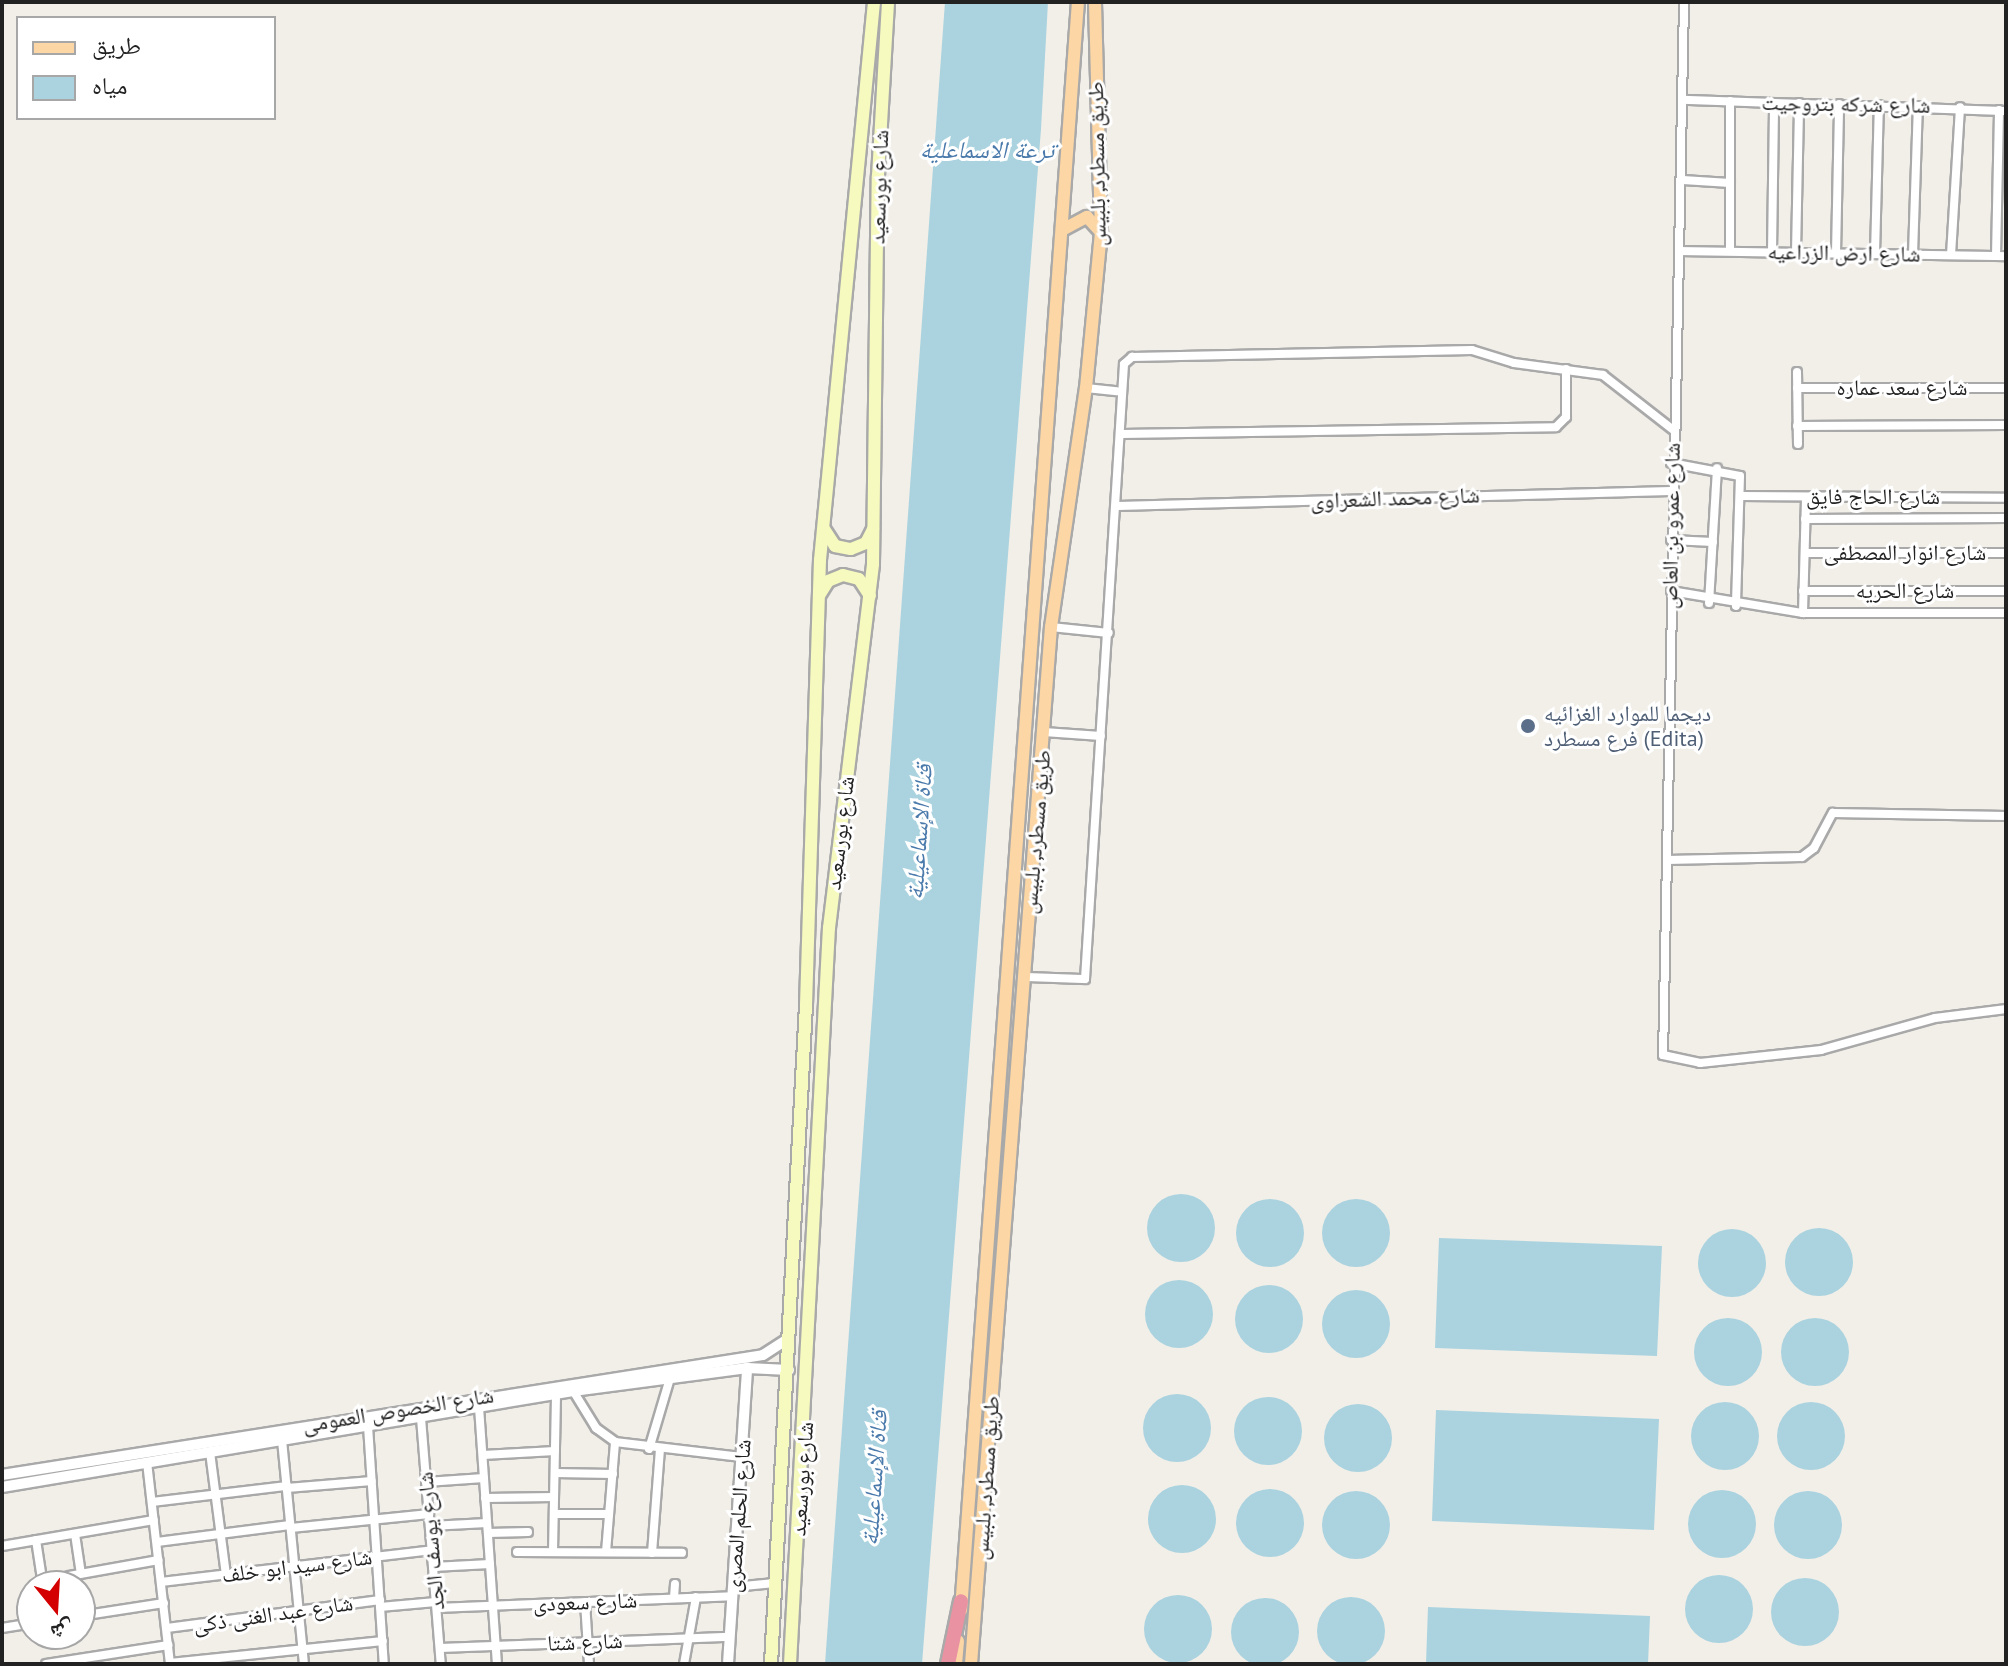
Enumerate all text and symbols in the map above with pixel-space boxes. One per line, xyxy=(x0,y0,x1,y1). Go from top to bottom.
legend xyxy=(16,16,276,120)
text: طريق xyxy=(92,30,141,61)
text: مياه xyxy=(92,70,127,101)
street label: طريق مسطرد, بلبيس xyxy=(1082,81,1112,247)
street label: شارع شركه بتروجيت xyxy=(1761,89,1931,119)
street label: شارع بورسعيد xyxy=(864,129,894,245)
water label: ترعة الاسماعلية xyxy=(920,136,1054,164)
street label: شارع ارض الزراعيه xyxy=(1767,238,1921,268)
street label: شارع سعد عماره xyxy=(1837,375,1967,401)
street label: شارع عمرو بن العاص xyxy=(1656,443,1686,609)
street label: شارع محمد الشعراوى xyxy=(1310,482,1480,514)
street label: شارع الحاج فايق xyxy=(1806,484,1940,510)
street label: شارع انوار المصطفى xyxy=(1824,540,1986,566)
street label: شارع الحريه xyxy=(1856,578,1954,604)
place label: ديجما للموارد الغزائيه فرع مسطرد (Edita) xyxy=(1544,700,1711,752)
marker: ديجما للموارد الغزائيه فرع مسطرد (Edita) xyxy=(1519,717,1537,735)
street label: طريق مسطرد, بلبيس xyxy=(1016,748,1056,916)
water label: قناة الإسماعيلية xyxy=(900,763,938,901)
street label: شارع بورسعيد xyxy=(820,775,860,891)
street label: شارع الخصوص العمومى xyxy=(301,1382,495,1438)
street label: طريق مسطرد, بلبيس xyxy=(967,1394,1005,1562)
water label: قناة الإسماعيلية xyxy=(855,1409,893,1547)
street label: شارع بورسعيد xyxy=(785,1421,819,1537)
street label: شارع الحلم المصرى xyxy=(719,1438,757,1594)
street label: شارع يوسف الجد xyxy=(412,1471,450,1611)
street label: شارع سيد ابو خلف xyxy=(220,1544,374,1588)
north arrow xyxy=(16,1570,96,1650)
street label: شارع سعودى xyxy=(532,1587,638,1617)
street label: شارع عبد الغنى ذكى xyxy=(191,1590,355,1638)
text: ش xyxy=(47,1614,78,1648)
street label: شارع شتا xyxy=(547,1627,623,1657)

